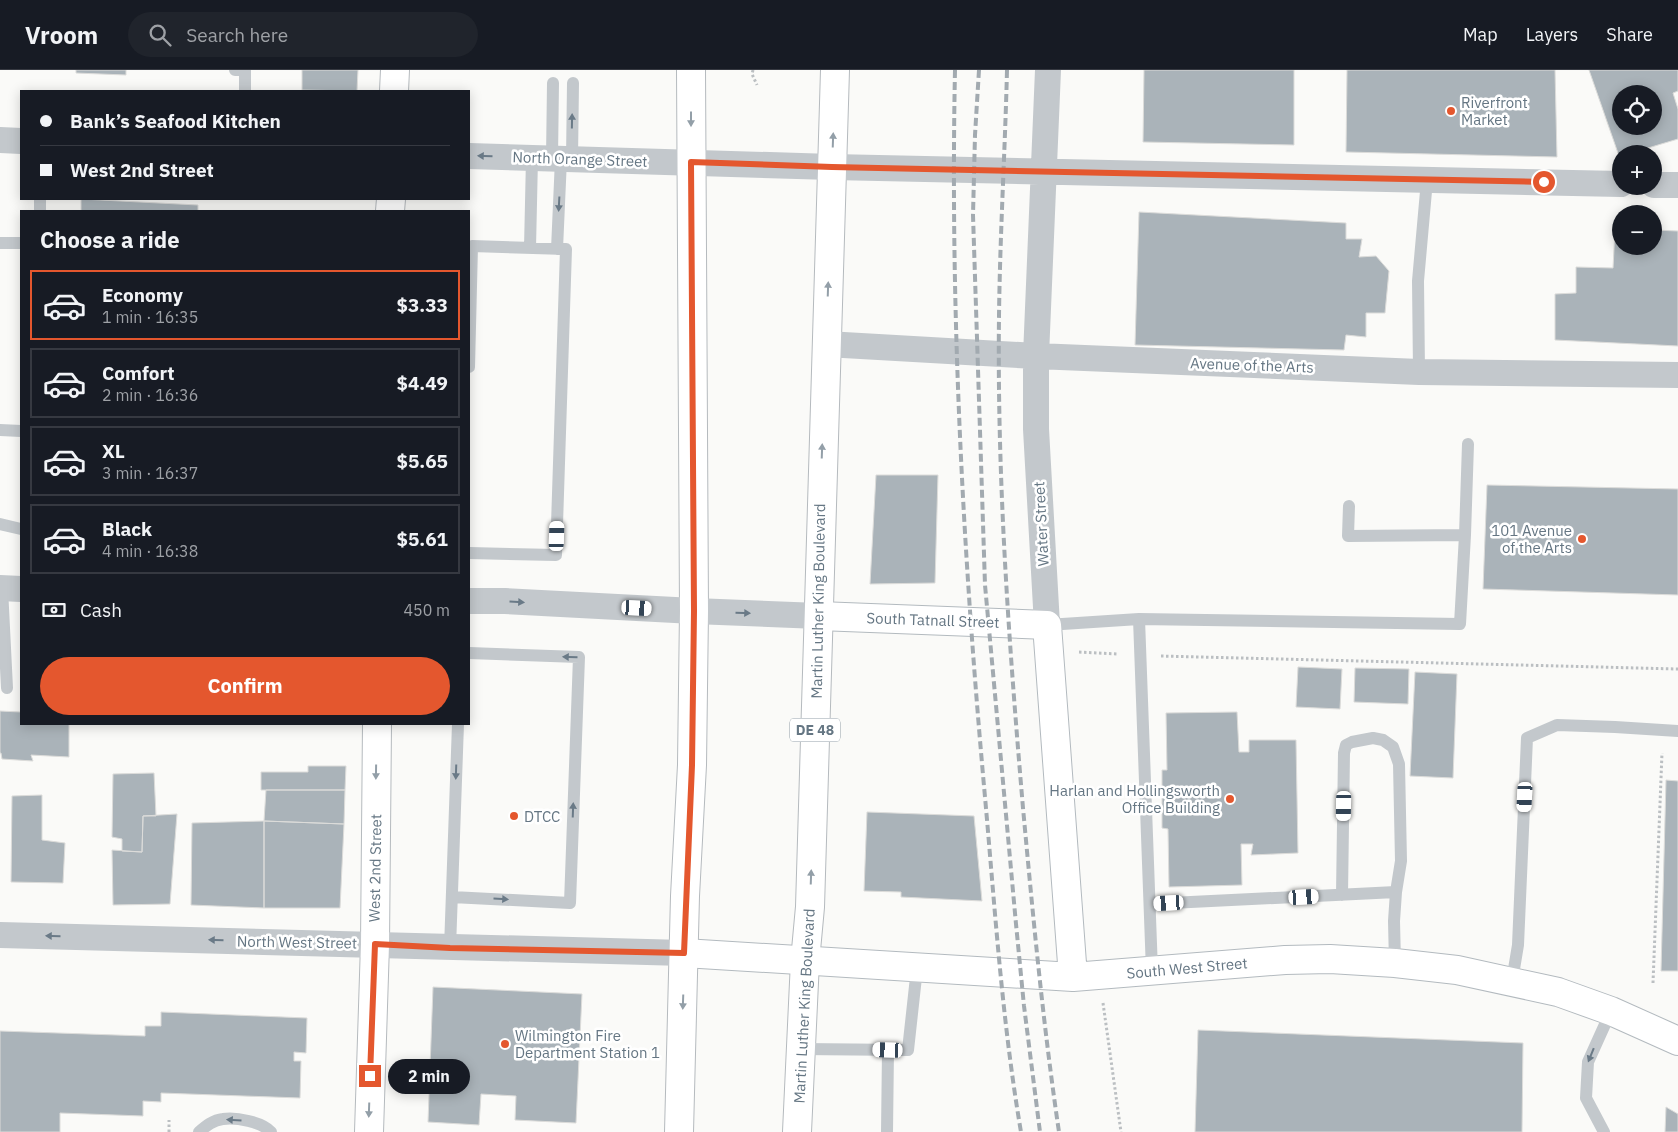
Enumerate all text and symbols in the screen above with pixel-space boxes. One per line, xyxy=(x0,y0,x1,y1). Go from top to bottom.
search box xyxy=(128,12,478,57)
text: Vroom xyxy=(25,19,98,51)
icon: search xyxy=(146,21,174,49)
text: Search here xyxy=(186,23,288,47)
text: Map xyxy=(1463,23,1498,46)
text: Layers xyxy=(1526,23,1578,46)
text: Share xyxy=(1606,23,1653,46)
map controls xyxy=(1612,85,1662,255)
button: locate xyxy=(1612,85,1662,135)
place label: Riverfront Market xyxy=(1461,93,1528,129)
marker: Riverfront Market xyxy=(1445,105,1457,117)
text: Bank’s Seafood Kitchen xyxy=(70,109,281,133)
one-way arrow xyxy=(687,111,695,127)
one-way arrow xyxy=(568,113,576,129)
one-way arrow xyxy=(829,131,837,147)
button: + xyxy=(1612,145,1662,195)
street label: North Orange Street xyxy=(512,147,648,171)
one-way arrow xyxy=(476,152,492,160)
text: West 2nd Street xyxy=(70,158,214,182)
route start xyxy=(1533,171,1555,193)
one-way arrow xyxy=(554,196,562,212)
button: − xyxy=(1612,205,1662,255)
text: Choose a ride xyxy=(40,225,180,254)
one-way arrow xyxy=(824,280,832,296)
icon: car xyxy=(42,283,87,328)
text: Economy xyxy=(102,283,183,307)
text: $3.33 xyxy=(396,293,448,317)
text: 1 min · 16:35 xyxy=(102,307,198,327)
street label: Avenue of the Arts xyxy=(1190,353,1314,377)
icon: car xyxy=(42,361,87,406)
text: Comfort xyxy=(102,361,175,385)
text: $4.49 xyxy=(396,371,448,395)
text: 2 min · 16:36 xyxy=(102,385,198,405)
icon: car xyxy=(42,439,87,484)
text: XL xyxy=(102,439,125,463)
one-way arrow xyxy=(819,443,827,459)
text: $5.65 xyxy=(396,449,448,473)
text: 3 min · 16:37 xyxy=(102,463,198,483)
street label: Water Street xyxy=(1029,481,1053,567)
street label: Martin Luther King Boulevard xyxy=(807,503,829,699)
icon: car xyxy=(42,517,87,562)
text: Black xyxy=(102,517,152,541)
car xyxy=(548,521,565,551)
place label: 101 Avenue of the Arts xyxy=(1491,521,1572,557)
text: $5.61 xyxy=(396,527,448,551)
marker: 101 Avenue of the Arts xyxy=(1576,533,1588,545)
text: 4 min · 16:38 xyxy=(102,541,198,561)
icon: cash xyxy=(40,596,68,624)
text: Cash xyxy=(80,598,122,622)
one-way arrow xyxy=(510,598,526,606)
text: 450 m xyxy=(403,600,450,620)
car xyxy=(621,600,652,616)
street label: South Tatnall Street xyxy=(866,608,1000,632)
one-way arrow xyxy=(735,609,751,617)
one-way arrow xyxy=(561,652,577,660)
button: Confirm xyxy=(40,657,450,715)
road number: DE 48 xyxy=(790,718,840,742)
one-way arrow xyxy=(372,765,380,781)
one-way arrow xyxy=(452,765,460,781)
place label: Harlan and Hollingsworth Office Building xyxy=(1049,781,1220,817)
car xyxy=(1516,782,1533,812)
car xyxy=(1336,791,1351,821)
marker: Harlan and Hollingsworth Office Building xyxy=(1224,793,1236,805)
one-way arrow xyxy=(570,802,578,818)
place label: DTCC xyxy=(524,807,560,826)
marker: DTCC xyxy=(508,810,520,822)
street label: West 2nd Street xyxy=(365,814,385,922)
one-way arrow xyxy=(807,869,815,885)
car xyxy=(1288,889,1319,905)
car xyxy=(1153,895,1184,911)
one-way arrow xyxy=(493,896,509,904)
street label: Martin Luther King Boulevard xyxy=(789,908,819,1104)
street label: North West Street xyxy=(237,931,357,953)
one-way arrow xyxy=(45,932,61,940)
one-way arrow xyxy=(207,936,223,944)
street label: South West Street xyxy=(1126,953,1248,983)
one-way arrow xyxy=(679,994,687,1010)
place label: Wilmington Fire Department Station 1 xyxy=(515,1026,660,1062)
marker: Wilmington Fire Department Station 1 xyxy=(499,1038,511,1050)
car xyxy=(872,1042,903,1058)
one-way arrow xyxy=(1587,1048,1595,1062)
callout: 2 min xyxy=(388,1058,470,1094)
route end xyxy=(359,1065,381,1087)
text: 2 min xyxy=(408,1066,450,1086)
one-way arrow xyxy=(365,1102,373,1118)
one-way arrow xyxy=(226,1115,242,1123)

